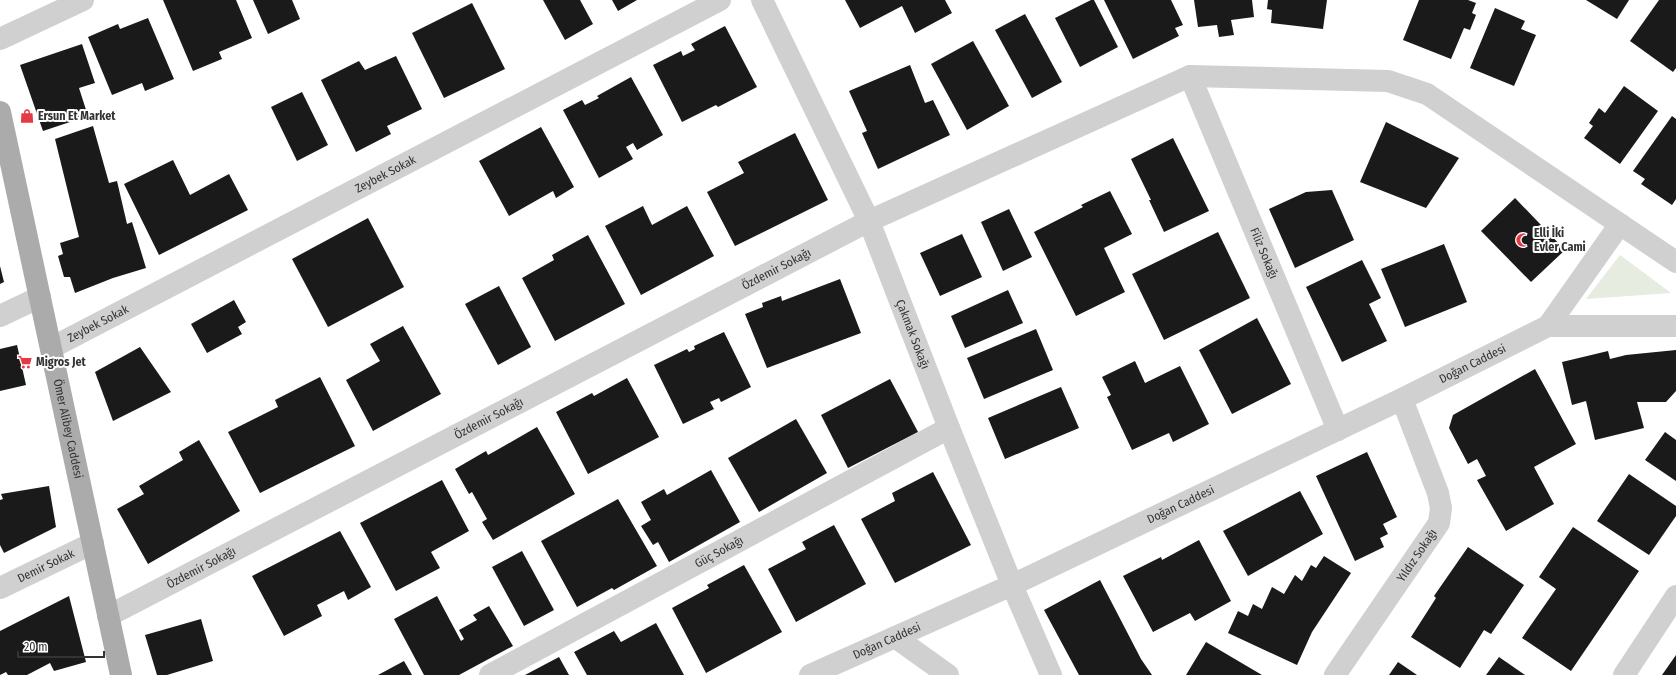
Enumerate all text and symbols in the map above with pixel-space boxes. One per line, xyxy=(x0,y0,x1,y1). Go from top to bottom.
shop icon: Ersun Et Market xyxy=(19,108,35,124)
place label: Ersun Et Market xyxy=(38,109,116,123)
street label: Zeybek Sokak xyxy=(353,152,419,196)
place label: Elli İki Evler Cami xyxy=(1534,225,1586,254)
street label: Filiz Sokağı xyxy=(1247,226,1281,281)
mosque icon: Elli İki Evler Cami xyxy=(1515,232,1531,248)
street label: Özdemir Sokağı xyxy=(739,245,813,293)
street label: Çakmak Sokağı xyxy=(893,298,932,371)
street label: Zeybek Sokak xyxy=(65,302,131,345)
street label: Doğan Caddesi xyxy=(1437,341,1508,386)
supermarket icon: Migros Jet xyxy=(17,354,33,370)
place label: Migros Jet xyxy=(36,355,86,369)
street label: Ömer Alibey Caddesi xyxy=(51,377,86,480)
street label: Özdemir Sokağı xyxy=(451,395,526,442)
street label: Doğan Caddesi xyxy=(1145,483,1216,527)
street label: Yıldız Sokağı xyxy=(1394,526,1440,584)
street label: Güç Sokağı xyxy=(692,533,746,571)
street label: Özdemir Sokağı xyxy=(163,544,238,591)
street label: Demir Sokak xyxy=(15,546,77,585)
street label: Doğan Caddesi xyxy=(851,620,923,662)
scale bar xyxy=(18,633,104,659)
text: 20 m xyxy=(24,640,48,654)

